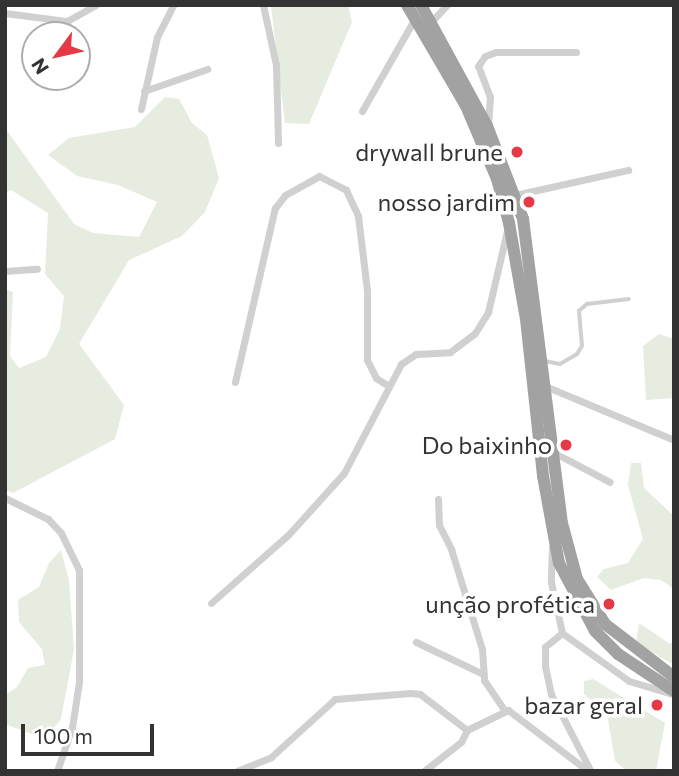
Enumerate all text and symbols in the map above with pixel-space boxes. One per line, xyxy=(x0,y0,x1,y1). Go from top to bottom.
north arrow xyxy=(21,21,91,91)
text: N xyxy=(26,54,53,79)
place label: drywall brune xyxy=(355,138,503,166)
marker: drywall brune xyxy=(509,144,525,160)
place label: nosso jardim xyxy=(378,188,515,216)
marker: nosso jardim xyxy=(521,194,537,210)
place label: Do baixinho xyxy=(422,431,552,459)
marker: Do baixinho xyxy=(558,437,574,453)
place label: unção profética xyxy=(425,590,595,618)
marker: unção profética xyxy=(601,596,617,612)
place label: bazar geral xyxy=(524,691,643,719)
marker: bazar geral xyxy=(649,697,665,713)
scale bar xyxy=(24,710,158,754)
text: 100 m xyxy=(34,723,93,748)

